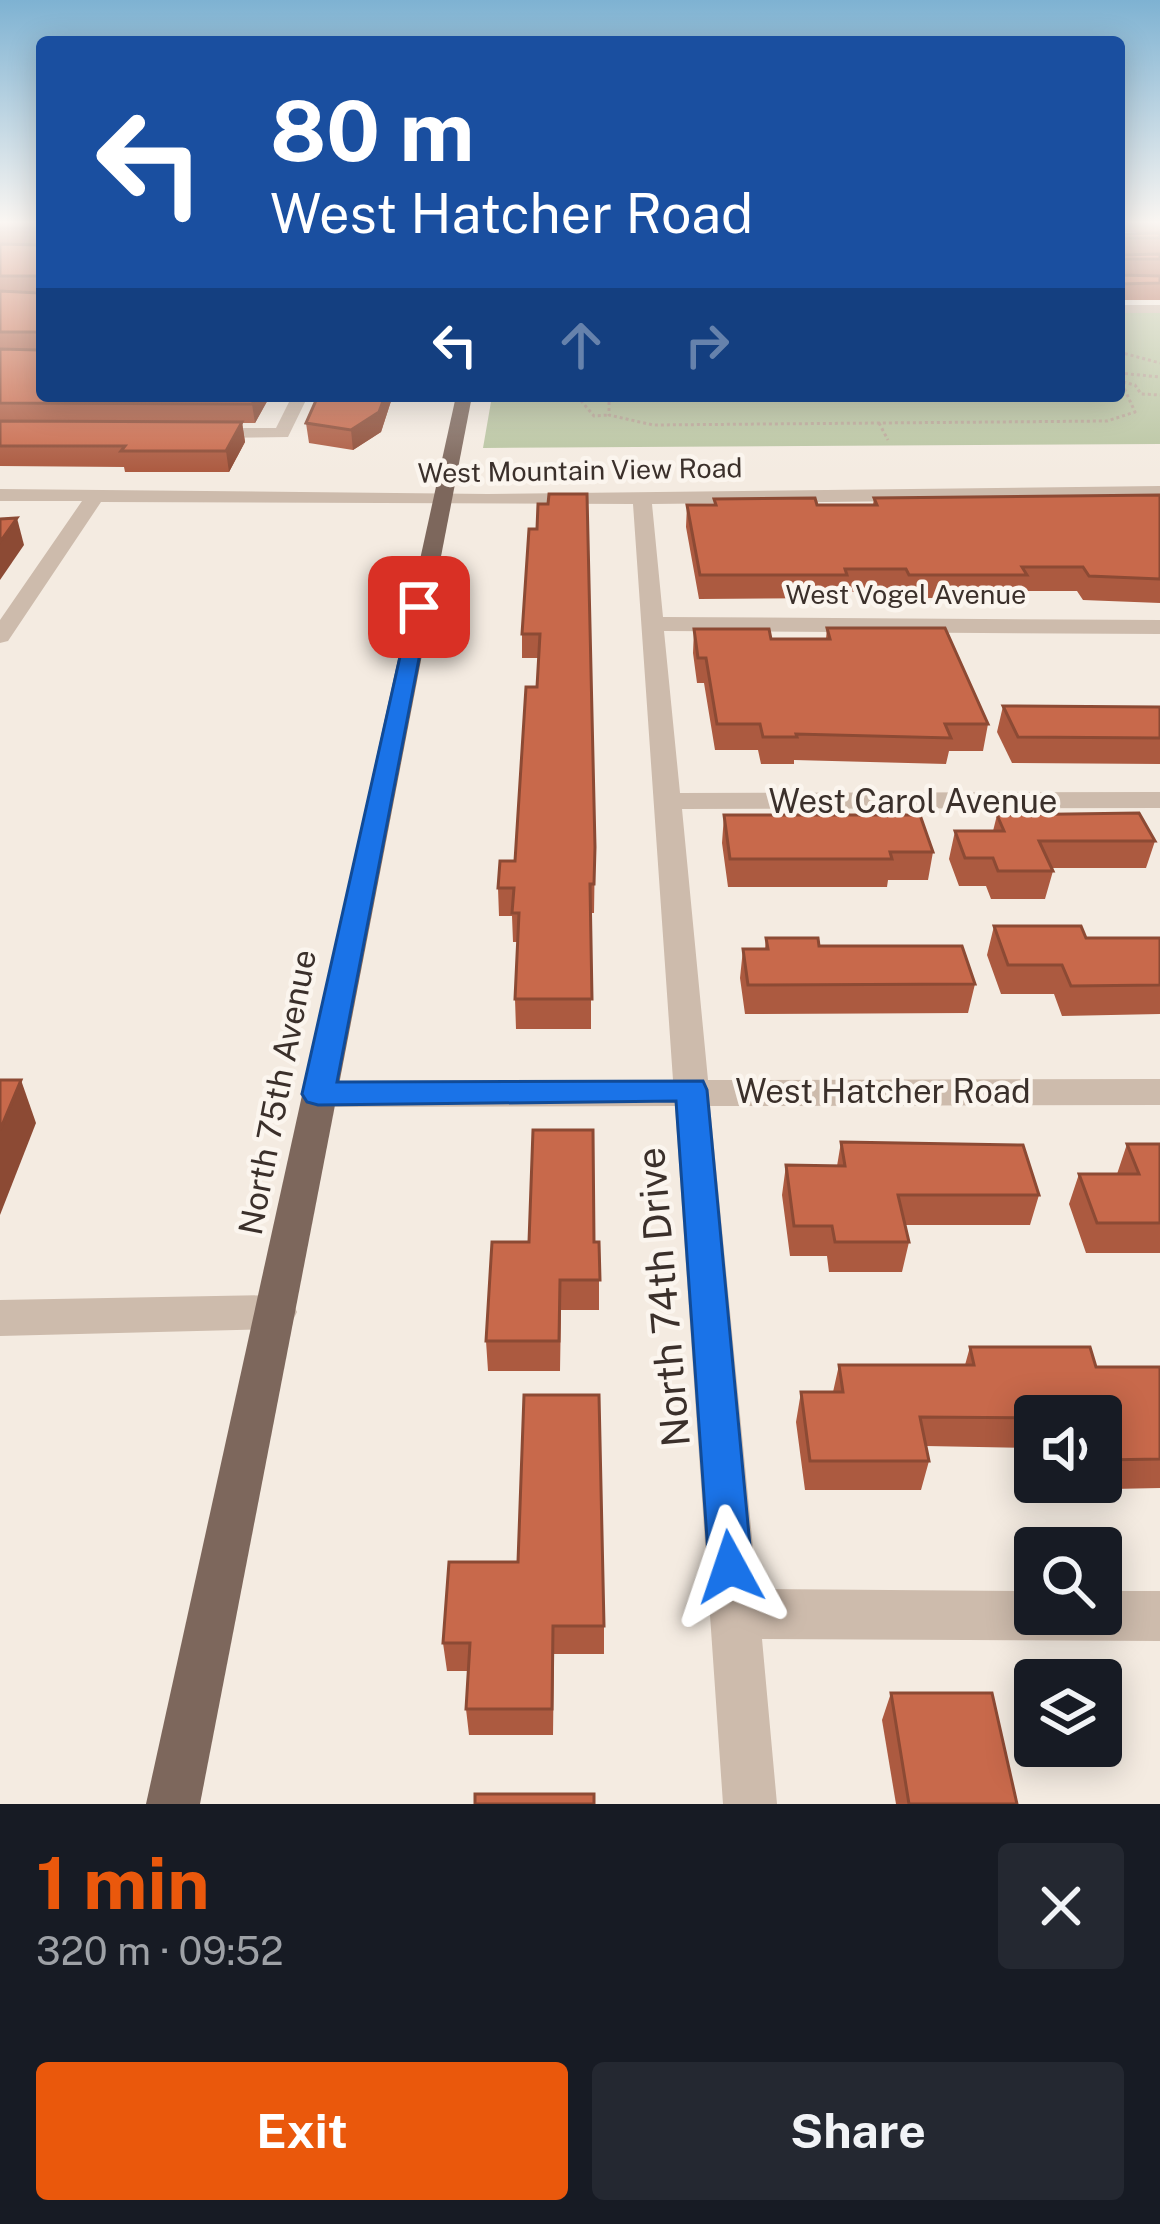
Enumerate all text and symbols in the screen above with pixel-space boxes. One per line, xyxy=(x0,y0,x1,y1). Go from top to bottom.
text: 80 m xyxy=(270,81,474,180)
icon: left xyxy=(72,84,228,240)
text: West Hatcher Road xyxy=(270,182,753,245)
icon: left xyxy=(422,312,488,378)
icon: ahead xyxy=(548,312,614,378)
icon: right xyxy=(674,312,740,378)
street label: West Mountain View Road xyxy=(417,451,743,489)
pin xyxy=(368,556,470,658)
icon: arrive xyxy=(386,574,452,640)
street label: West Vogel Avenue xyxy=(786,578,1026,610)
street label: West Carol Avenue xyxy=(768,782,1058,820)
street label: North 75th Avenue xyxy=(231,946,323,1238)
street label: West Hatcher Road xyxy=(735,1072,1031,1110)
street label: North 74th Drive xyxy=(627,1145,699,1449)
map controls xyxy=(1014,1395,1122,1767)
button: sound xyxy=(1014,1395,1122,1503)
position arrow xyxy=(667,1504,793,1630)
button: search xyxy=(1014,1527,1122,1635)
button: layers xyxy=(1014,1659,1122,1767)
text: 1 min xyxy=(36,1841,210,1925)
button: close xyxy=(998,1843,1124,1969)
text: 320 m · 09:52 xyxy=(36,1928,284,1974)
button: Exit xyxy=(36,2062,568,2200)
button: Share xyxy=(592,2062,1124,2200)

